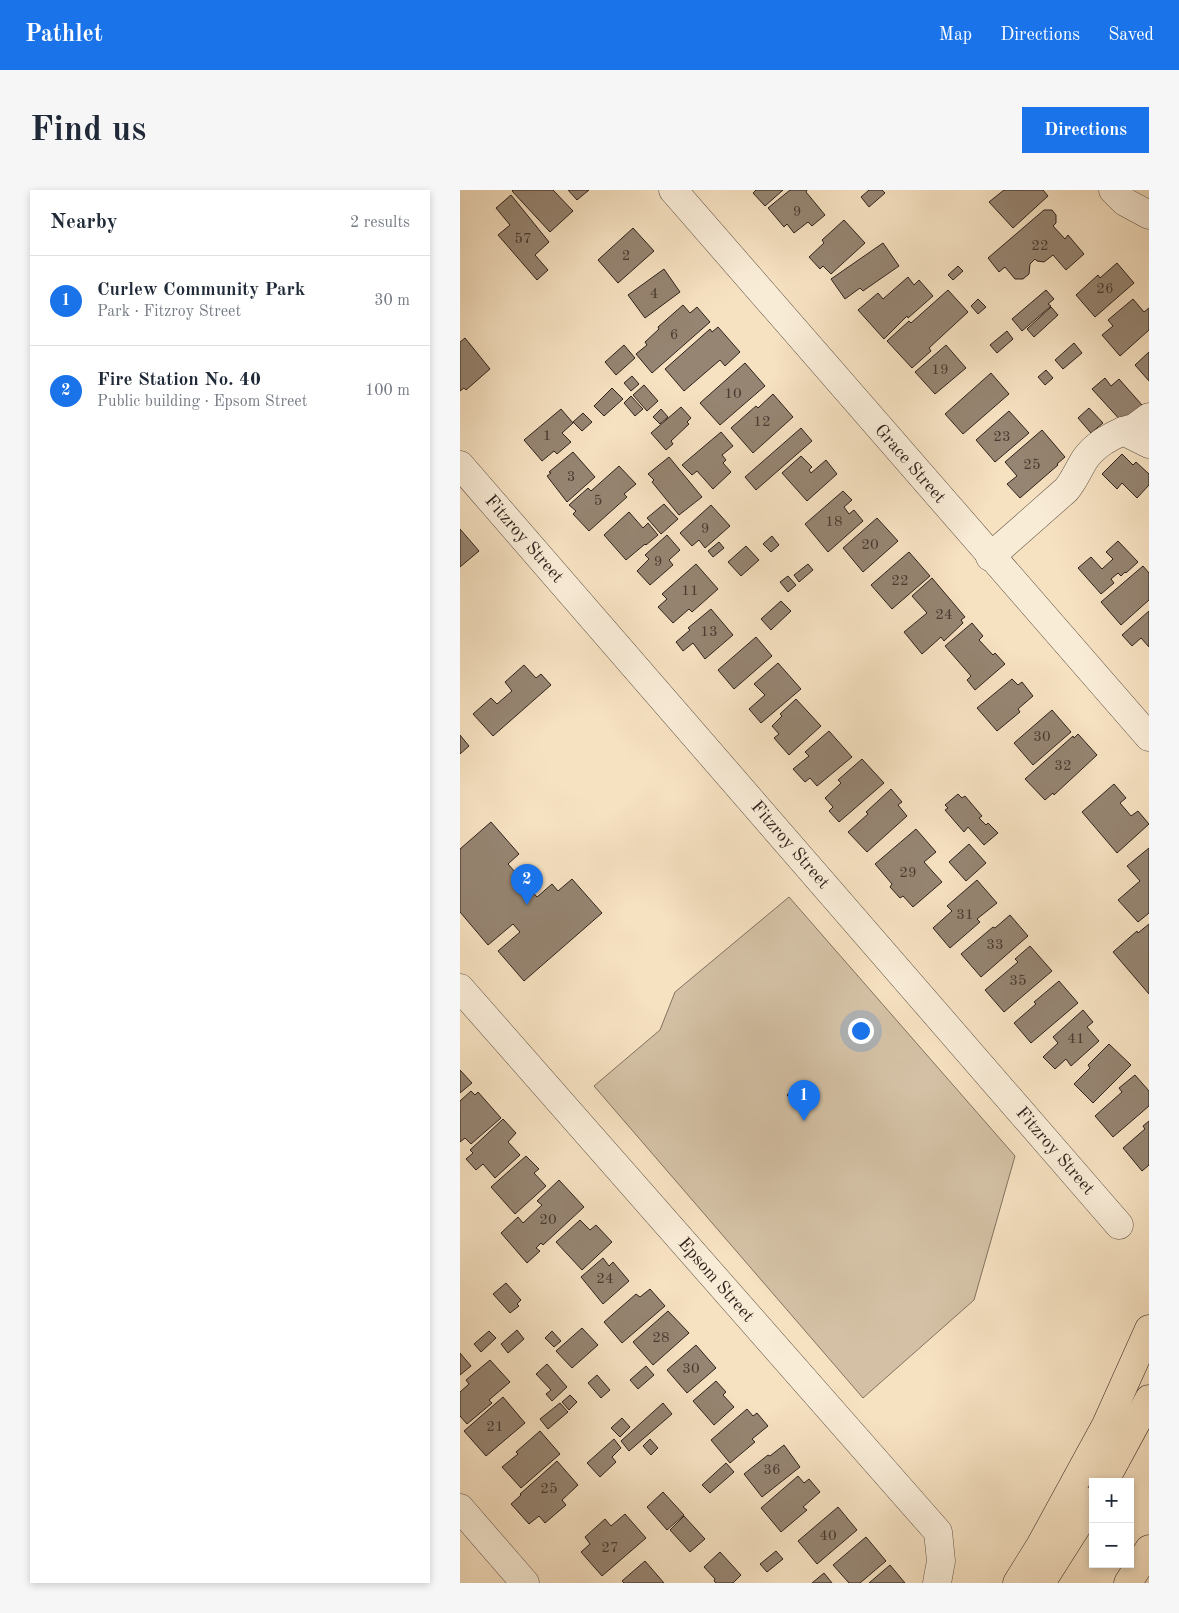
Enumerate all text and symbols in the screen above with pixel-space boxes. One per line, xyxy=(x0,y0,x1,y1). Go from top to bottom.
text: Pathlet xyxy=(25,23,103,47)
text: Map xyxy=(939,26,972,44)
text: Directions xyxy=(1000,26,1080,44)
text: Saved xyxy=(1108,26,1154,44)
button: Directions xyxy=(1022,107,1149,153)
text: Find us xyxy=(30,113,146,148)
house number: 9 xyxy=(793,205,801,220)
text: Nearby xyxy=(50,212,118,233)
text: 2 results xyxy=(350,215,410,231)
house number: 57 xyxy=(514,232,532,247)
house number: 22 xyxy=(1031,239,1049,254)
house number: 2 xyxy=(622,249,630,264)
text: Curlew Community Park xyxy=(97,281,306,300)
house number: 26 xyxy=(1096,282,1114,297)
house number: 4 xyxy=(650,287,658,302)
text: 1 xyxy=(61,293,71,309)
text: 30 m xyxy=(374,293,410,309)
text: Park · Fitzroy Street xyxy=(97,304,241,320)
house number: 6 xyxy=(670,328,678,343)
house number: 19 xyxy=(931,363,949,378)
text: Fire Station No. 40 xyxy=(97,371,261,390)
text: 2 xyxy=(61,383,71,399)
text: 100 m xyxy=(365,383,410,399)
house number: 10 xyxy=(724,387,742,402)
text: Public building · Epsom Street xyxy=(97,394,307,410)
house number: 12 xyxy=(753,415,771,430)
street label: Grace Street xyxy=(871,421,949,507)
house number: 1 xyxy=(543,429,551,444)
house number: 23 xyxy=(993,430,1011,445)
house number: 25 xyxy=(1023,458,1041,473)
house number: 3 xyxy=(567,470,575,485)
street label: Fitzroy Street xyxy=(481,492,567,586)
house number: 5 xyxy=(594,494,602,509)
house number: 18 xyxy=(825,515,843,530)
house number: 9 xyxy=(701,522,709,537)
house number: 20 xyxy=(861,538,879,553)
house number: 9 xyxy=(654,555,662,570)
house number: 22 xyxy=(891,574,909,589)
house number: 11 xyxy=(681,584,699,599)
house number: 24 xyxy=(935,608,953,623)
house number: 13 xyxy=(700,625,718,640)
house number: 30 xyxy=(1033,730,1051,745)
house number: 32 xyxy=(1054,759,1072,774)
street label: Fitzroy Street xyxy=(747,798,833,892)
pin: 2 xyxy=(511,864,543,905)
house number: 29 xyxy=(899,866,917,881)
house number: 31 xyxy=(956,908,974,923)
house number: 33 xyxy=(986,938,1004,953)
house number: 35 xyxy=(1009,974,1027,989)
your location xyxy=(848,1018,874,1044)
house number: 41 xyxy=(1067,1032,1085,1047)
pin: 1 xyxy=(788,1080,820,1121)
street label: Fitzroy Street xyxy=(1012,1104,1098,1198)
house number: 20 xyxy=(539,1213,557,1228)
street label: Epsom Street xyxy=(675,1234,757,1326)
house number: 24 xyxy=(596,1272,614,1287)
house number: 28 xyxy=(652,1331,670,1346)
house number: 30 xyxy=(682,1362,700,1377)
house number: 21 xyxy=(486,1420,504,1435)
house number: 36 xyxy=(763,1463,781,1478)
map controls xyxy=(1089,1478,1134,1568)
button: + xyxy=(1089,1478,1134,1523)
house number: 25 xyxy=(540,1482,558,1497)
button: − xyxy=(1089,1523,1134,1568)
house number: 40 xyxy=(819,1529,837,1544)
house number: 27 xyxy=(601,1541,619,1556)

